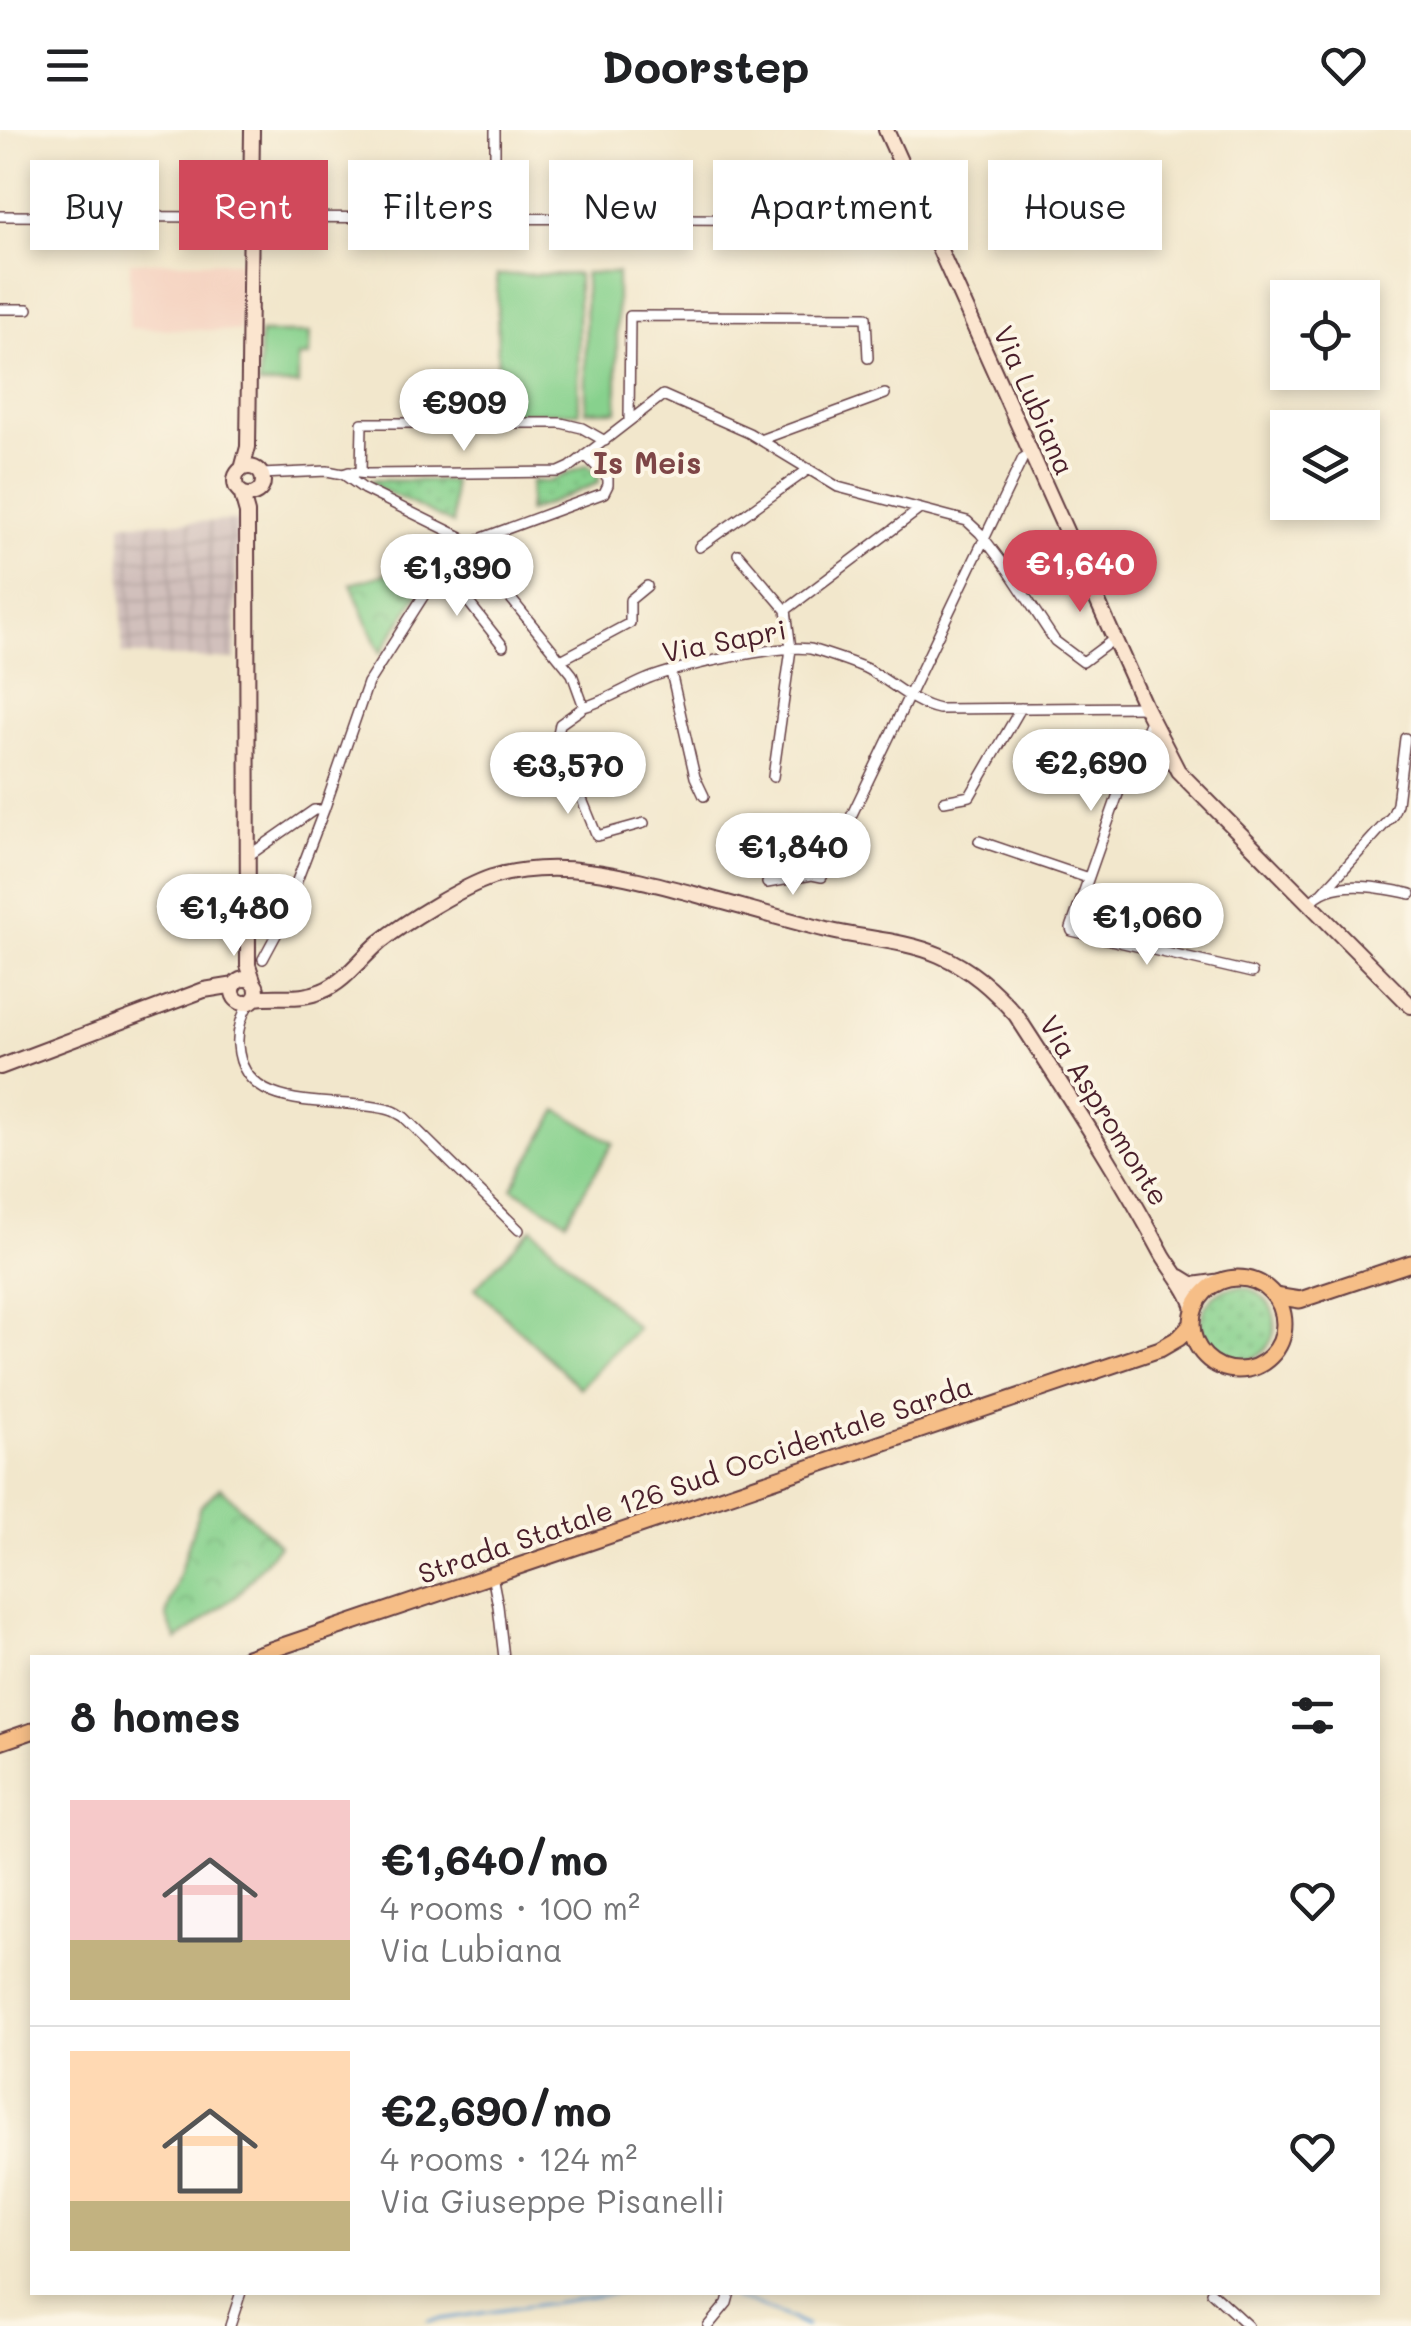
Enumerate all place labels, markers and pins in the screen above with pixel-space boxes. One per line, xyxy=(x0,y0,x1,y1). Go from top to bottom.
pin: €909 xyxy=(405,369,523,454)
pin: €1,640 xyxy=(999,530,1161,615)
pin: €1,390 xyxy=(376,534,538,619)
pin: €2,690 xyxy=(1010,729,1172,814)
pin: €3,570 xyxy=(487,732,649,817)
pin: €1,840 xyxy=(712,813,874,898)
pin: €1,480 xyxy=(153,874,315,959)
pin: €1,060 xyxy=(1066,883,1228,968)

